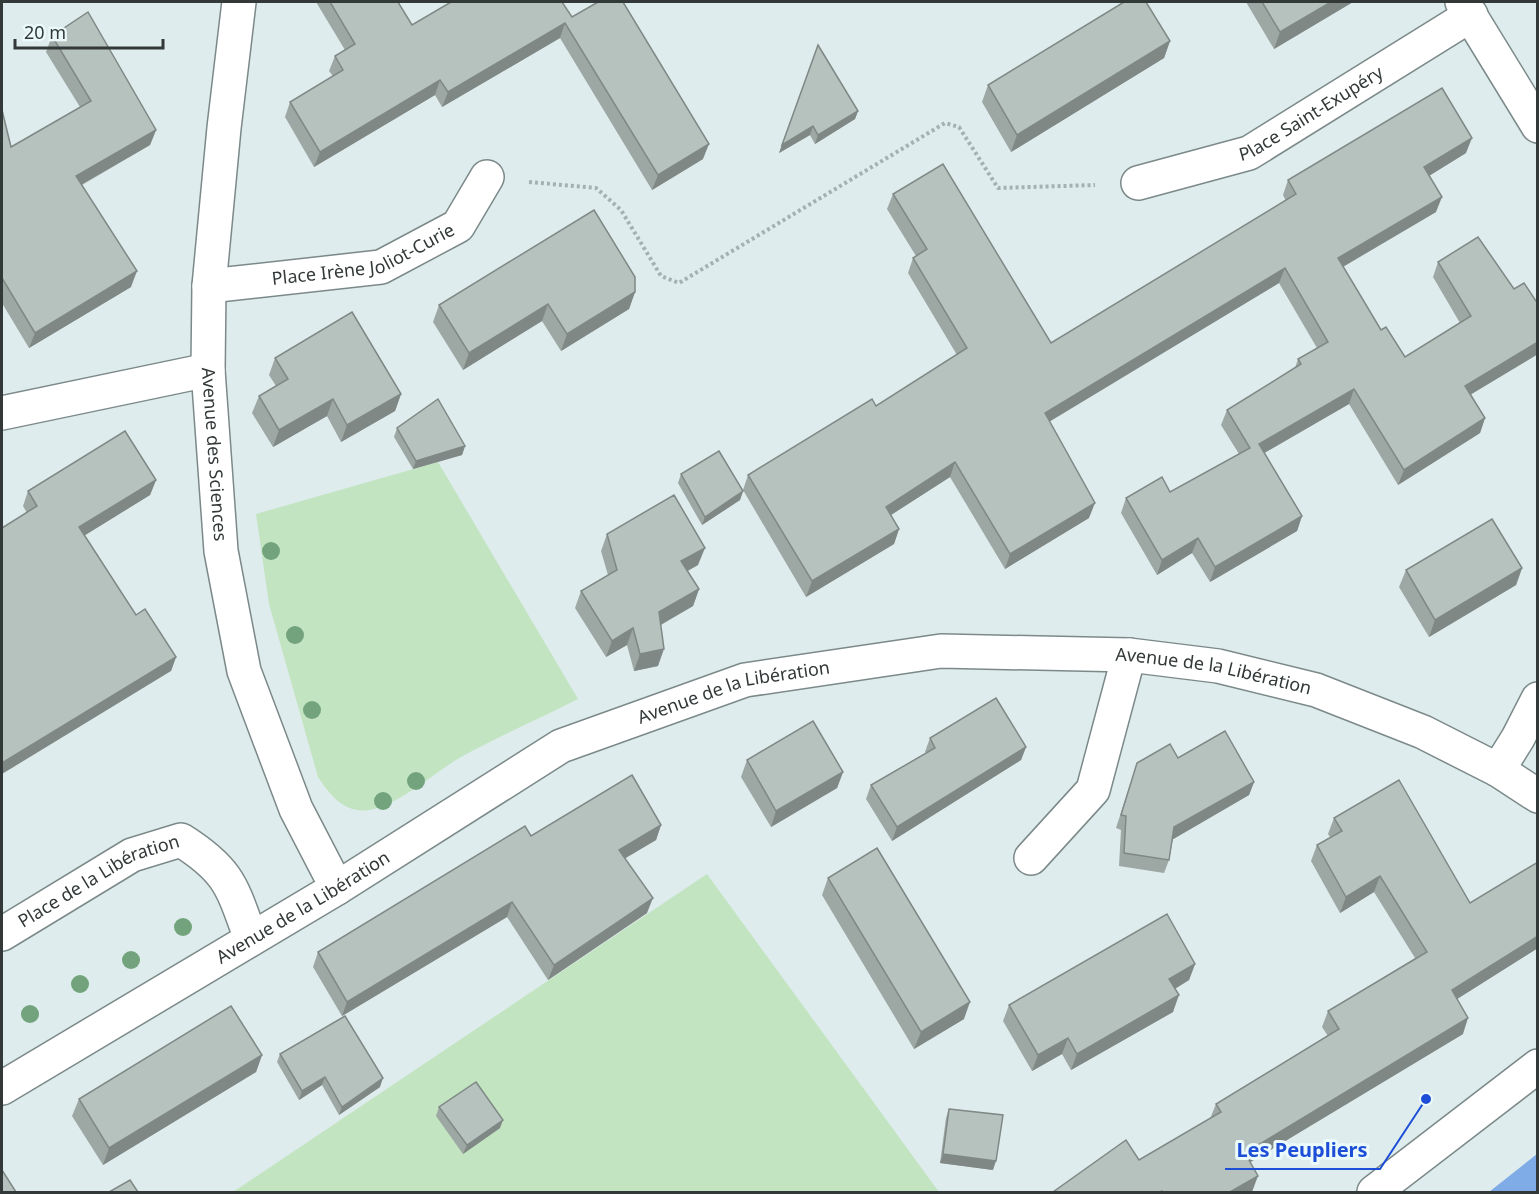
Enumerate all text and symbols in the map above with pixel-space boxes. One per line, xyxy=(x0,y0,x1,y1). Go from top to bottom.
scale bar xyxy=(15,12,164,50)
text: 20 m xyxy=(24,20,66,44)
street label: Place Saint-Exupéry xyxy=(1236,59,1388,166)
street label: Place Irène Joliot-Curie xyxy=(270,217,458,290)
street label: Avenue des Sciences xyxy=(197,366,233,542)
street label: Avenue de la Libération xyxy=(1115,642,1314,699)
street label: Avenue de la Libération xyxy=(634,655,831,729)
street label: Place de la Libération xyxy=(13,828,182,933)
street label: Avenue de la Libération xyxy=(211,845,394,969)
callout: Les Peupliers xyxy=(1225,1131,1380,1169)
text: Les Peupliers xyxy=(1236,1136,1368,1163)

